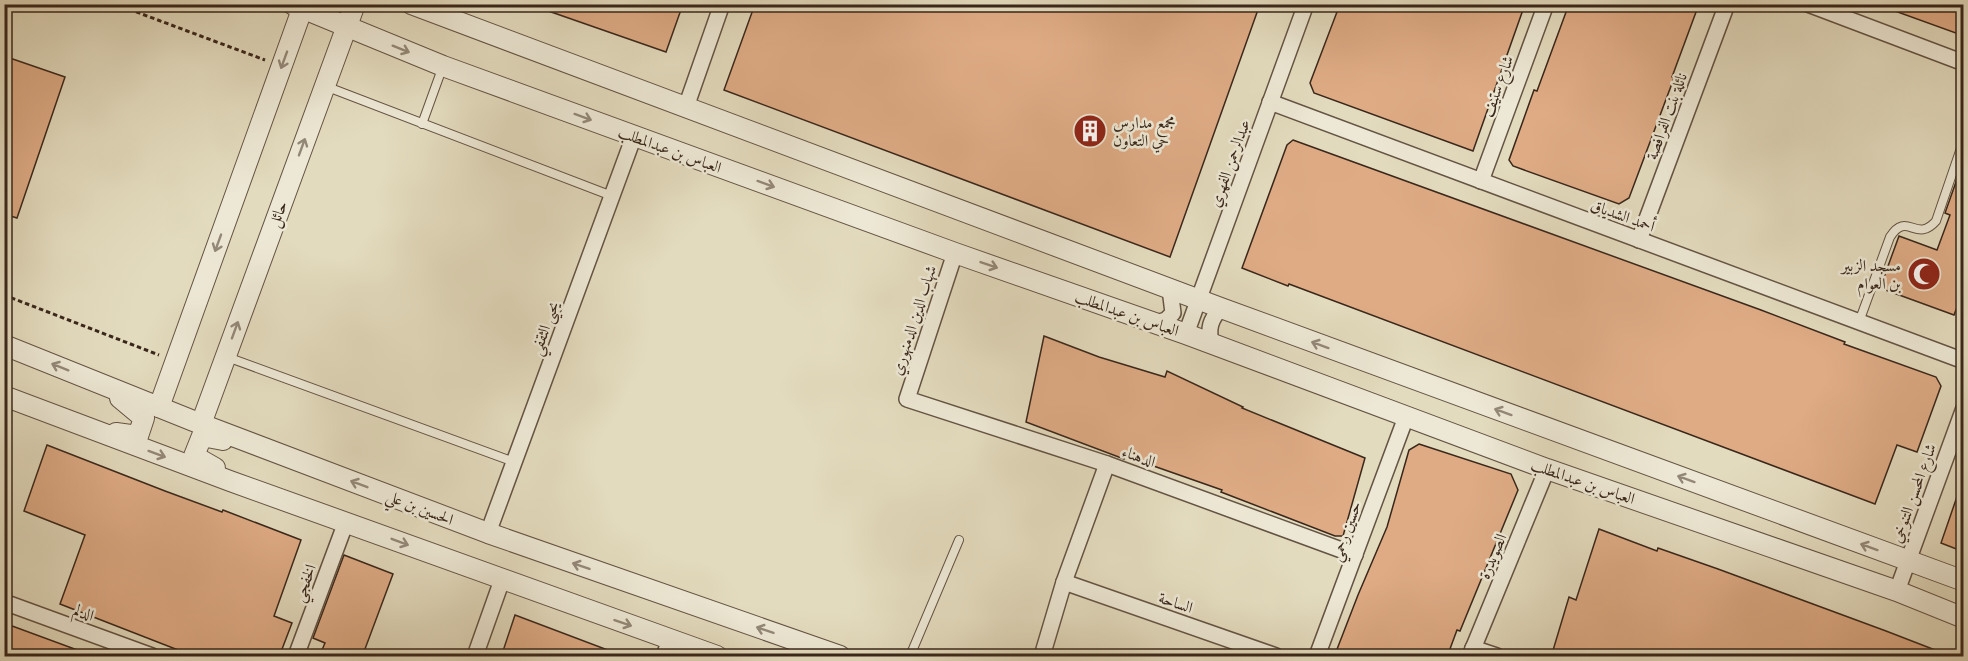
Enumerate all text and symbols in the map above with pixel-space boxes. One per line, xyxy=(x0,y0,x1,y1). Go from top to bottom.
one-way arrow xyxy=(391,44,409,55)
one-way arrow xyxy=(278,50,289,69)
street label: شارع ستيف xyxy=(1478,53,1521,121)
street label: نائلة بنت الفرافصة xyxy=(1642,70,1692,163)
one-way arrow xyxy=(573,113,592,124)
building icon: مجمع مدارس حي التعاون xyxy=(1072,113,1108,149)
place label: مجمع مدارس حي التعاون xyxy=(1113,113,1176,153)
street label: عبدالرحمن الفهري xyxy=(1205,117,1257,211)
street label: العباس بن عبدالمطلب xyxy=(615,122,724,178)
one-way arrow xyxy=(297,138,308,157)
one-way arrow xyxy=(757,180,775,191)
street label: أحمد الشدياق xyxy=(1588,193,1658,237)
street label: حائل xyxy=(264,198,293,231)
one-way arrow xyxy=(212,233,223,252)
place label: مسجد الزبير بن العوام xyxy=(1839,256,1901,298)
mosque icon: مسجد الزبير بن العوام xyxy=(1906,256,1942,292)
one-way arrow xyxy=(979,260,998,271)
street label: شهاب الدين الدمنهوري xyxy=(887,263,943,378)
street label: العباس بن عبدالمطلب xyxy=(1072,287,1181,341)
street label: يحيى الثقفي xyxy=(526,298,569,360)
one-way arrow xyxy=(231,321,242,340)
one-way arrow xyxy=(1311,338,1330,349)
one-way arrow xyxy=(51,361,70,372)
one-way arrow xyxy=(1494,406,1513,417)
street label: شارع المحسن التنوخي xyxy=(1887,441,1944,547)
street label: الدهناء xyxy=(1119,442,1158,471)
one-way arrow xyxy=(148,450,166,461)
street label: العباس بن عبدالمطلب xyxy=(1528,455,1637,509)
one-way arrow xyxy=(1677,473,1696,484)
one-way arrow xyxy=(350,478,369,489)
street label: الحسين بن علي xyxy=(381,486,456,535)
street label: حسين رحمي xyxy=(1326,499,1371,566)
street label: الصويدرة xyxy=(1474,531,1511,582)
one-way arrow xyxy=(390,537,409,548)
one-way arrow xyxy=(1860,540,1879,551)
one-way arrow xyxy=(572,559,591,570)
street label: الخفجي xyxy=(289,562,326,607)
street label: الساحة xyxy=(1156,588,1195,617)
street label: الدلم xyxy=(69,600,97,630)
one-way arrow xyxy=(613,619,632,630)
one-way arrow xyxy=(756,624,775,635)

